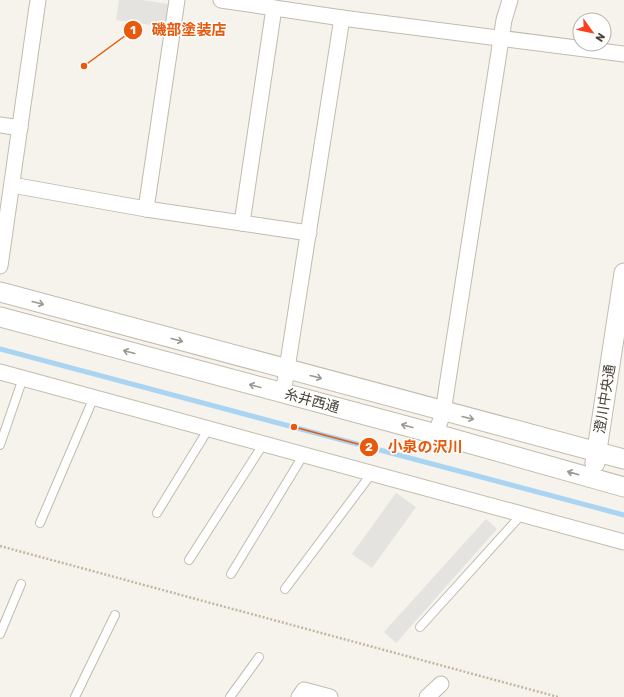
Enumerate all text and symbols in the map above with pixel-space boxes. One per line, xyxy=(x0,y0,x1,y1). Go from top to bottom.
north arrow xyxy=(572,12,612,52)
callout: 磯部塗装店 xyxy=(123,16,234,43)
text: 磯部塗装店 xyxy=(151,21,227,39)
text: 1 xyxy=(130,23,136,37)
text: N xyxy=(592,30,608,44)
one-way arrow xyxy=(31,299,44,307)
one-way arrow xyxy=(170,336,183,344)
one-way arrow xyxy=(123,348,136,355)
street label: 澄川中央通 xyxy=(591,363,619,435)
one-way arrow xyxy=(309,374,322,381)
one-way arrow xyxy=(248,382,261,389)
street label: 糸井西通 xyxy=(283,386,341,416)
one-way arrow xyxy=(462,415,475,422)
one-way arrow xyxy=(401,422,414,430)
callout: 小泉の沢川 xyxy=(359,433,470,460)
text: 小泉の沢川 xyxy=(387,438,463,456)
text: 2 xyxy=(365,440,373,454)
one-way arrow xyxy=(567,469,580,476)

